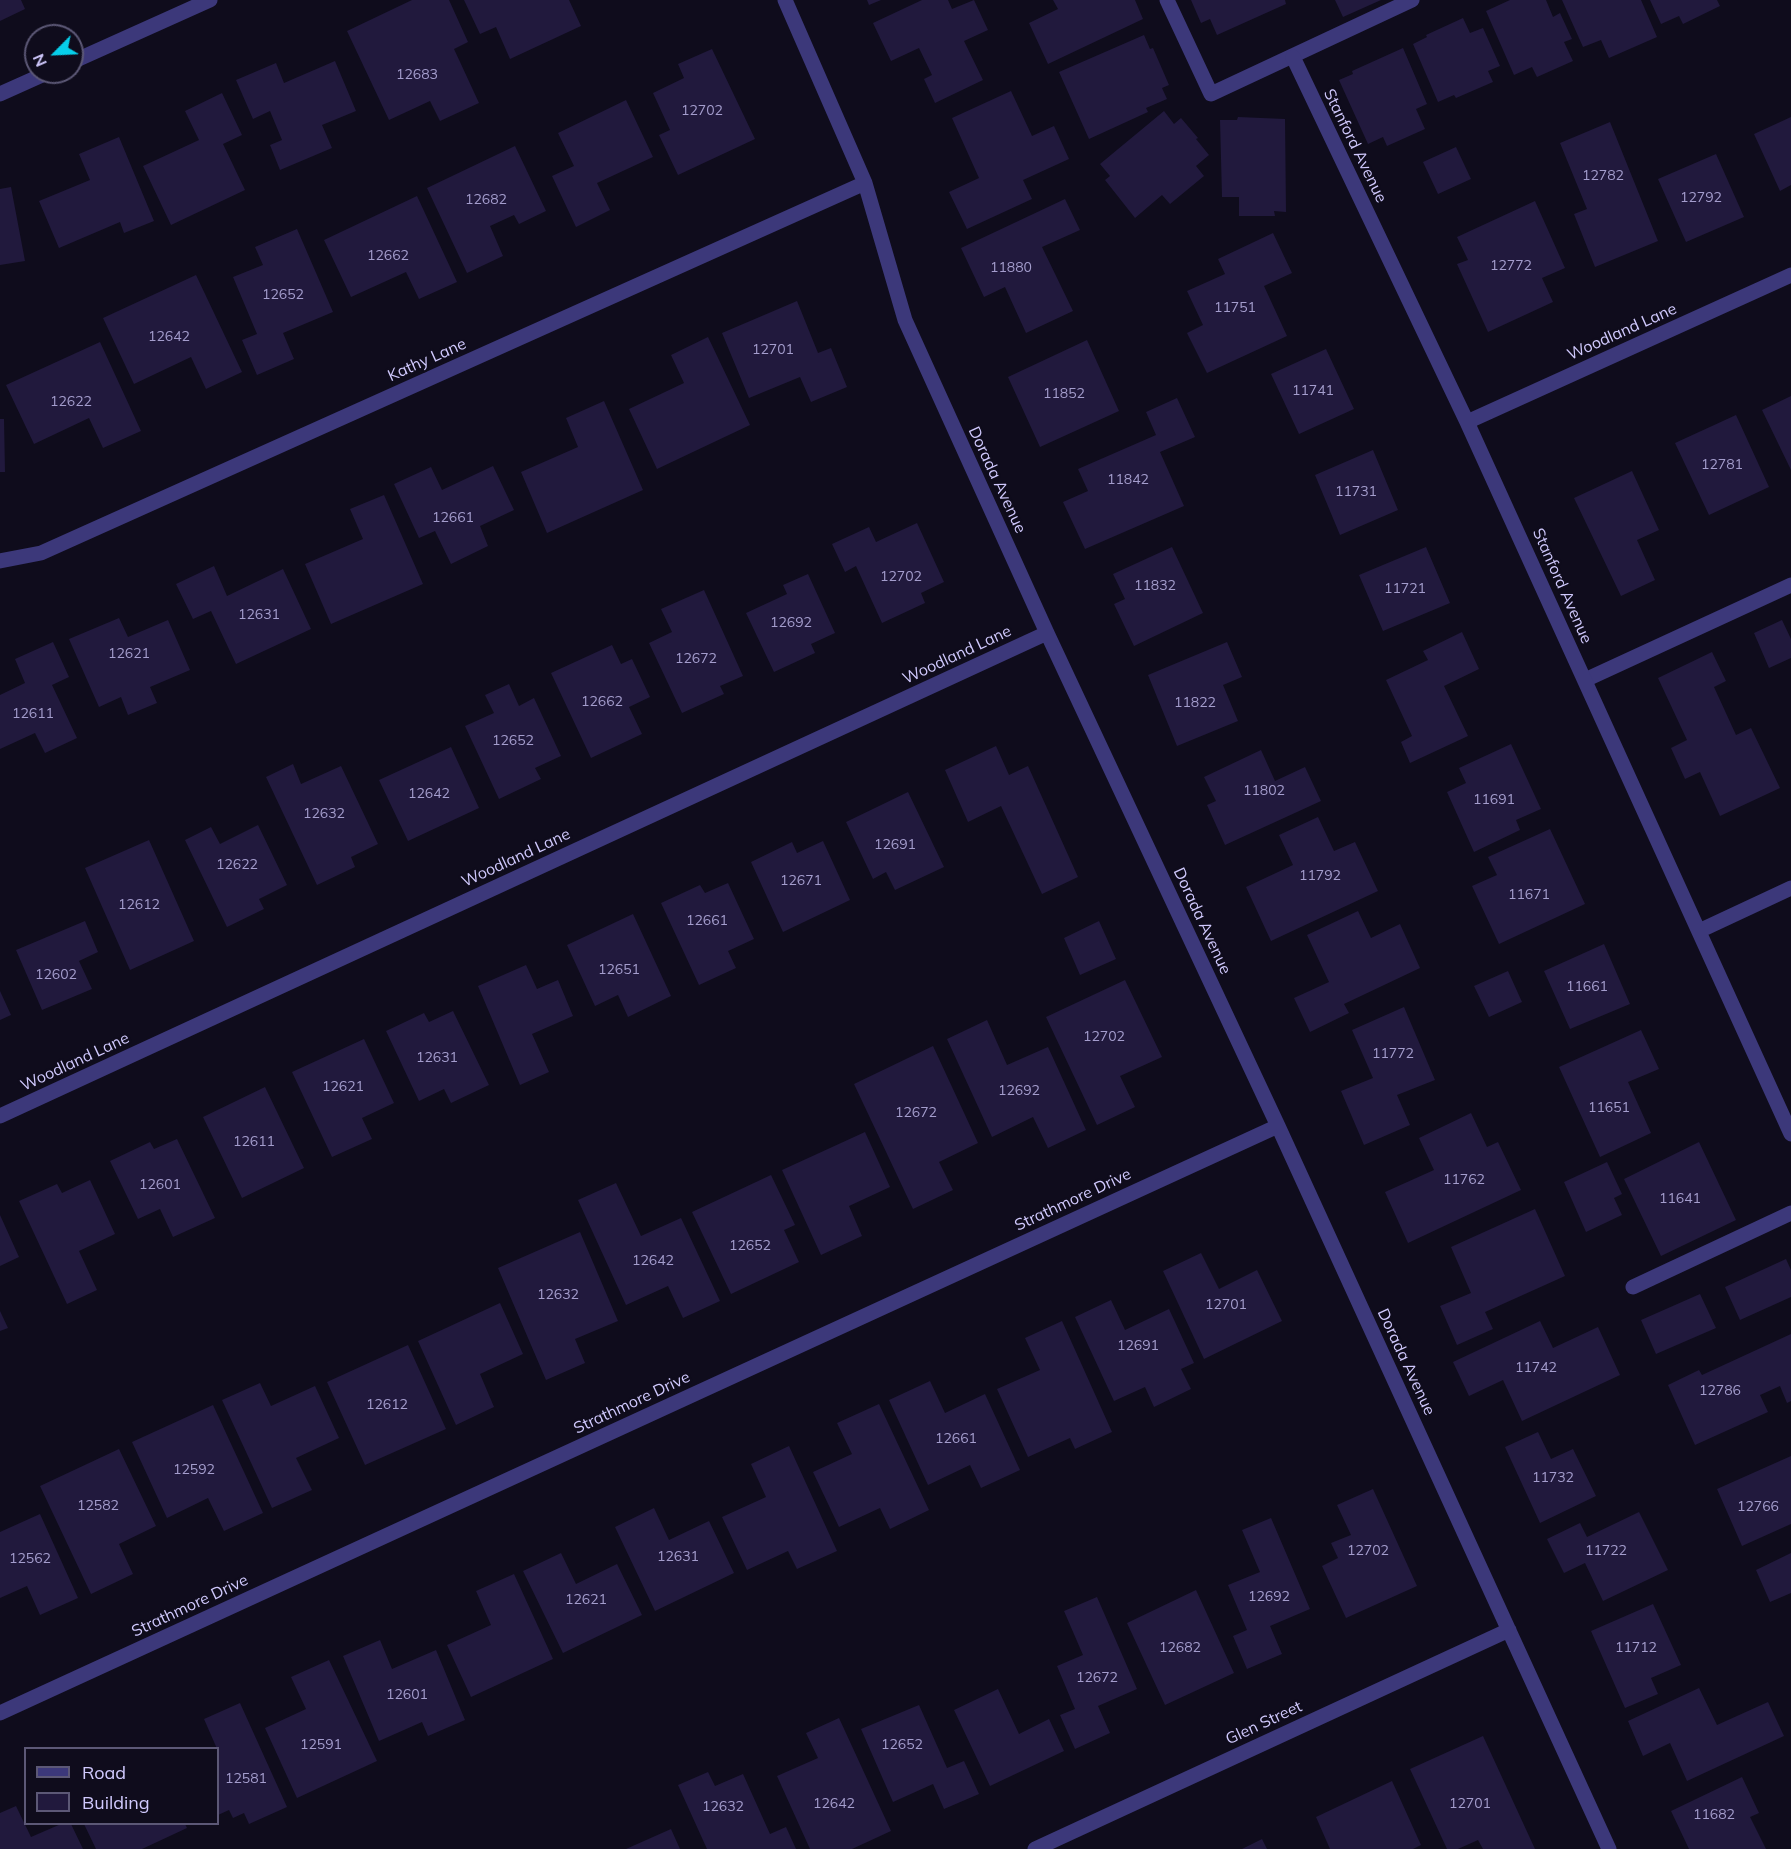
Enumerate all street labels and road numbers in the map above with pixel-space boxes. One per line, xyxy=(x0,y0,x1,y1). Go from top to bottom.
street label: Stanford Avenue xyxy=(1319,86,1391,206)
street label: Woodland Lane xyxy=(1564,299,1680,365)
street label: Kathy Lane xyxy=(385,334,469,386)
street label: Dorada Avenue xyxy=(964,424,1030,536)
street label: Stanford Avenue xyxy=(1528,525,1596,647)
street label: Woodland Lane xyxy=(900,621,1014,689)
street label: Woodland Lane xyxy=(459,824,573,892)
street label: Dorada Avenue xyxy=(1169,865,1235,977)
street label: Woodland Lane xyxy=(18,1028,132,1096)
street label: Strathmore Drive xyxy=(1012,1165,1134,1235)
street label: Dorada Avenue xyxy=(1373,1306,1439,1418)
street label: Strathmore Drive xyxy=(571,1368,693,1438)
street label: Strathmore Drive xyxy=(129,1571,251,1641)
street label: Glen Street xyxy=(1223,1697,1305,1749)

